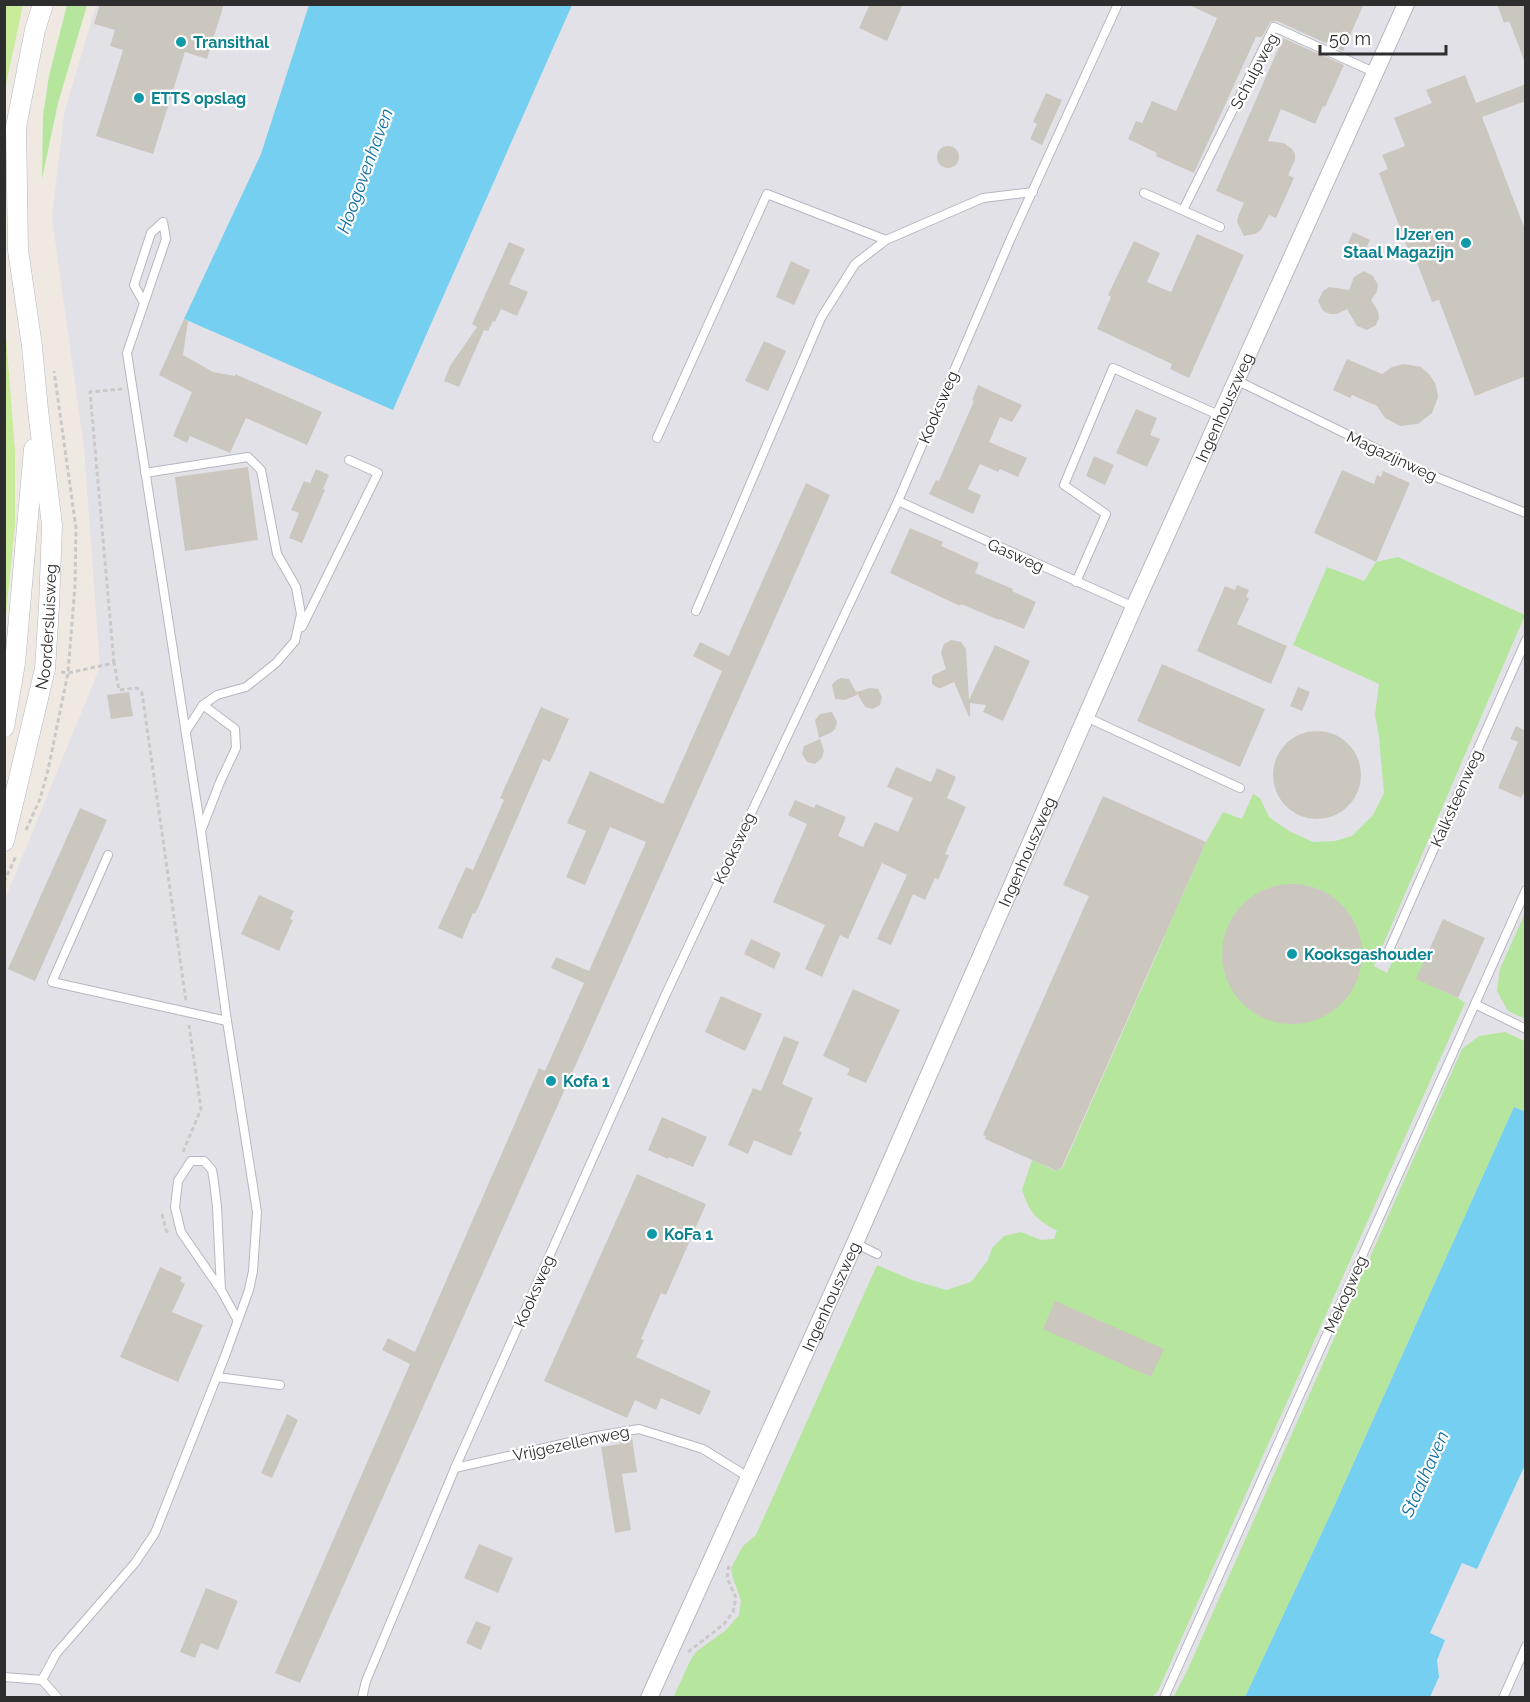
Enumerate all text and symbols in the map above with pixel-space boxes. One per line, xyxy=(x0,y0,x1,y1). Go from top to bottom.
scale bar xyxy=(1320,18,1446,56)
text: 50 m xyxy=(1329,28,1371,49)
street label: Schulpweg xyxy=(1227,30,1282,112)
place label: Transithal xyxy=(193,33,270,52)
marker: Transithal xyxy=(174,35,188,49)
place label: ETTS opslag xyxy=(151,89,246,108)
marker: ETTS opslag xyxy=(132,91,146,105)
water label: Hoogovenhaven xyxy=(332,105,397,236)
place label: IJzer en Staal Magazijn xyxy=(1343,225,1454,262)
marker: IJzer en Staal Magazijn xyxy=(1459,236,1473,250)
street label: Ingenhouszweg xyxy=(1192,350,1257,465)
street label: Kooksweg xyxy=(915,368,962,446)
street label: Magazijnweg xyxy=(1344,427,1440,486)
street label: Gasweg xyxy=(985,535,1047,576)
street label: Noordersluisweg xyxy=(31,563,61,692)
street label: Kalksteenweg xyxy=(1426,746,1486,850)
street label: Ingenhouszweg xyxy=(995,794,1060,909)
street label: Kooksweg xyxy=(710,809,759,887)
place label: Kooksgashouder xyxy=(1304,945,1433,964)
marker: Kooksgashouder xyxy=(1285,947,1299,961)
place label: Kofa 1 xyxy=(563,1072,610,1091)
marker: Kofa 1 xyxy=(544,1074,558,1088)
place label: KoFa 1 xyxy=(664,1225,713,1244)
marker: KoFa 1 xyxy=(645,1227,659,1241)
street label: Ingenhouszweg xyxy=(798,1239,864,1354)
street label: Kooksweg xyxy=(510,1252,559,1330)
street label: Mekogweg xyxy=(1320,1253,1371,1336)
street label: Vrijgezellenweg xyxy=(511,1422,631,1465)
water label: Staalhaven xyxy=(1396,1428,1453,1521)

